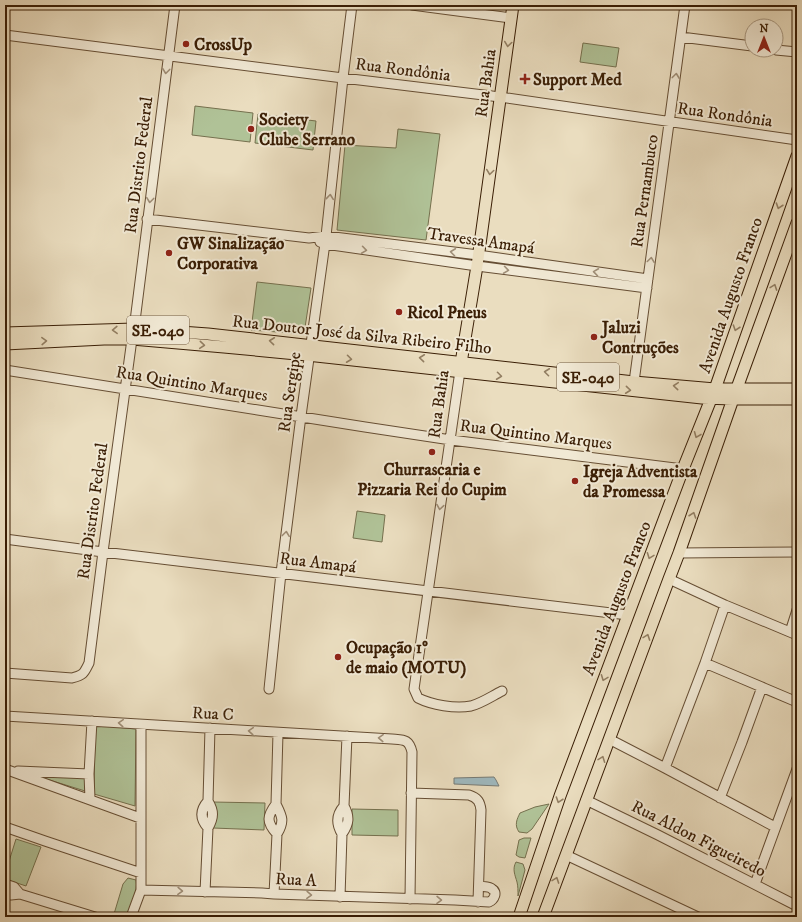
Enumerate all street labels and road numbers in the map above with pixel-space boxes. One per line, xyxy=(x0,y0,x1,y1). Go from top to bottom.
street label: Rua Bahia xyxy=(470,47,502,119)
street label: Rua Rondônia xyxy=(354,53,453,87)
street label: Rua Distrito Federal xyxy=(120,95,158,235)
street label: Rua Rondônia xyxy=(676,97,775,133)
street label: Rua Pernambuco xyxy=(626,133,664,249)
street label: Avenida Augusto Franco xyxy=(694,214,768,376)
street label: Travessa Amapá xyxy=(426,223,537,259)
street label: Rua Doutor José da Silva Ribeiro Filho xyxy=(231,310,493,360)
road number: SE-040 xyxy=(127,316,189,344)
street label: Rua Sergipe xyxy=(273,351,307,434)
street label: Rua Quintino Marques xyxy=(114,361,270,407)
road number: SE-040 xyxy=(557,363,619,391)
street label: Rua Bahia xyxy=(423,368,455,440)
street label: Rua Quintino Marques xyxy=(458,415,614,455)
street label: Rua Distrito Federal xyxy=(73,441,113,581)
street label: Avenida Augusto Franco xyxy=(577,518,657,679)
street label: Rua Amapá xyxy=(278,547,358,579)
street label: Rua C xyxy=(192,702,234,726)
street label: Rua Aldon Figueiredo xyxy=(627,795,770,882)
street label: Rua A xyxy=(275,868,317,892)

